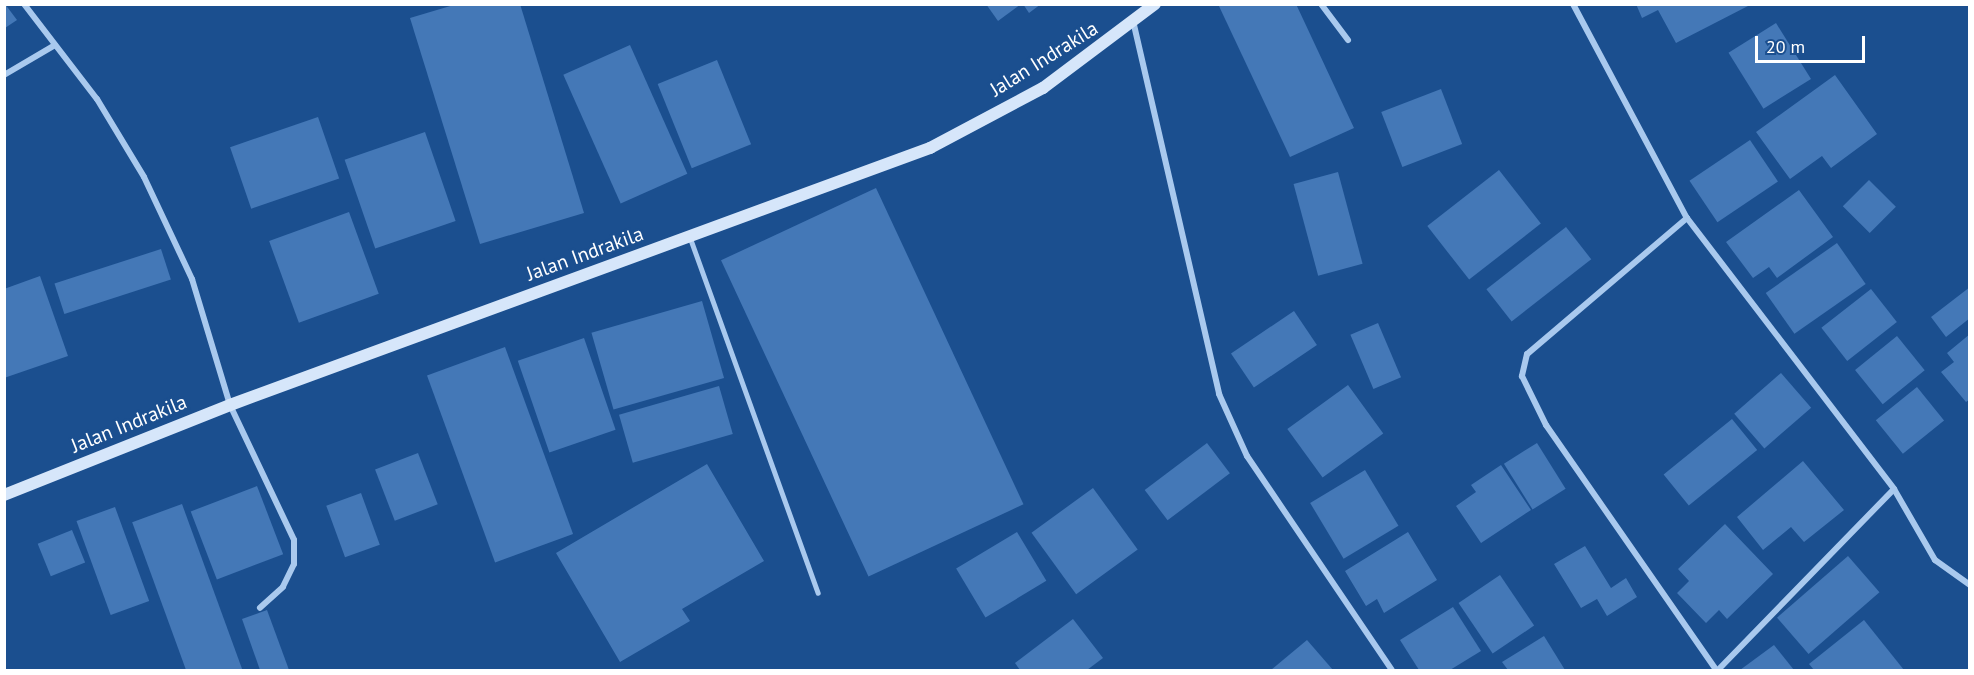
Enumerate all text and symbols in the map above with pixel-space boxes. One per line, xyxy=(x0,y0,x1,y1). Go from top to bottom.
street label: Jalan Indrakila xyxy=(986,16,1102,102)
scale bar xyxy=(1758,24,1868,62)
text: 20 m xyxy=(1766,35,1805,58)
street label: Jalan Indrakila xyxy=(523,222,647,286)
street label: Jalan Indrakila xyxy=(68,390,190,458)

